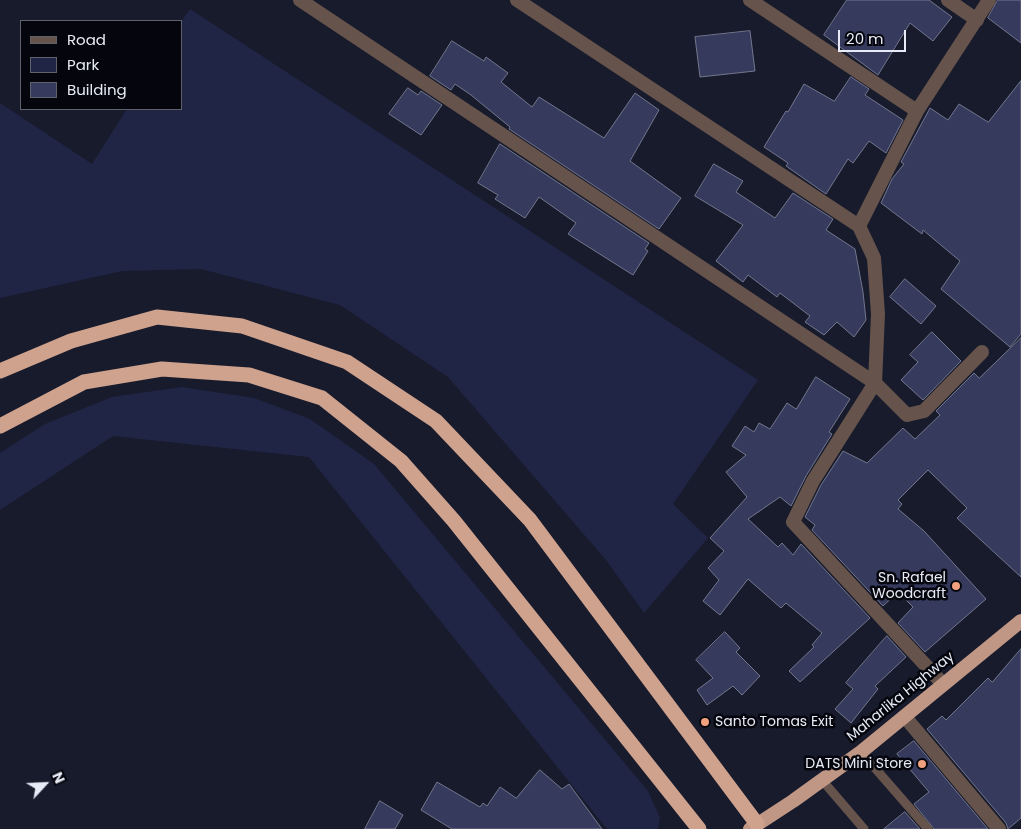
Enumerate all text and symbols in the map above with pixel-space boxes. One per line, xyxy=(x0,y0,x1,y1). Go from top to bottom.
legend xyxy=(20,20,182,110)
scale bar xyxy=(841,20,908,52)
text: 20 m xyxy=(846,28,884,49)
text: Road xyxy=(67,29,106,50)
text: Park xyxy=(67,54,99,75)
text: Building xyxy=(67,79,127,100)
place label: Sn. Rafael Woodcraft xyxy=(872,570,946,602)
marker: Sn. Rafael Woodcraft xyxy=(950,580,962,592)
street label: Maharlika Highway xyxy=(844,649,958,745)
place label: Santo Tomas Exit xyxy=(715,714,833,730)
marker: Santo Tomas Exit xyxy=(699,716,711,728)
place label: DATS Mini Store xyxy=(805,756,912,772)
marker: DATS Mini Store xyxy=(916,758,928,770)
north arrow xyxy=(20,759,70,809)
text: N xyxy=(47,769,70,787)

